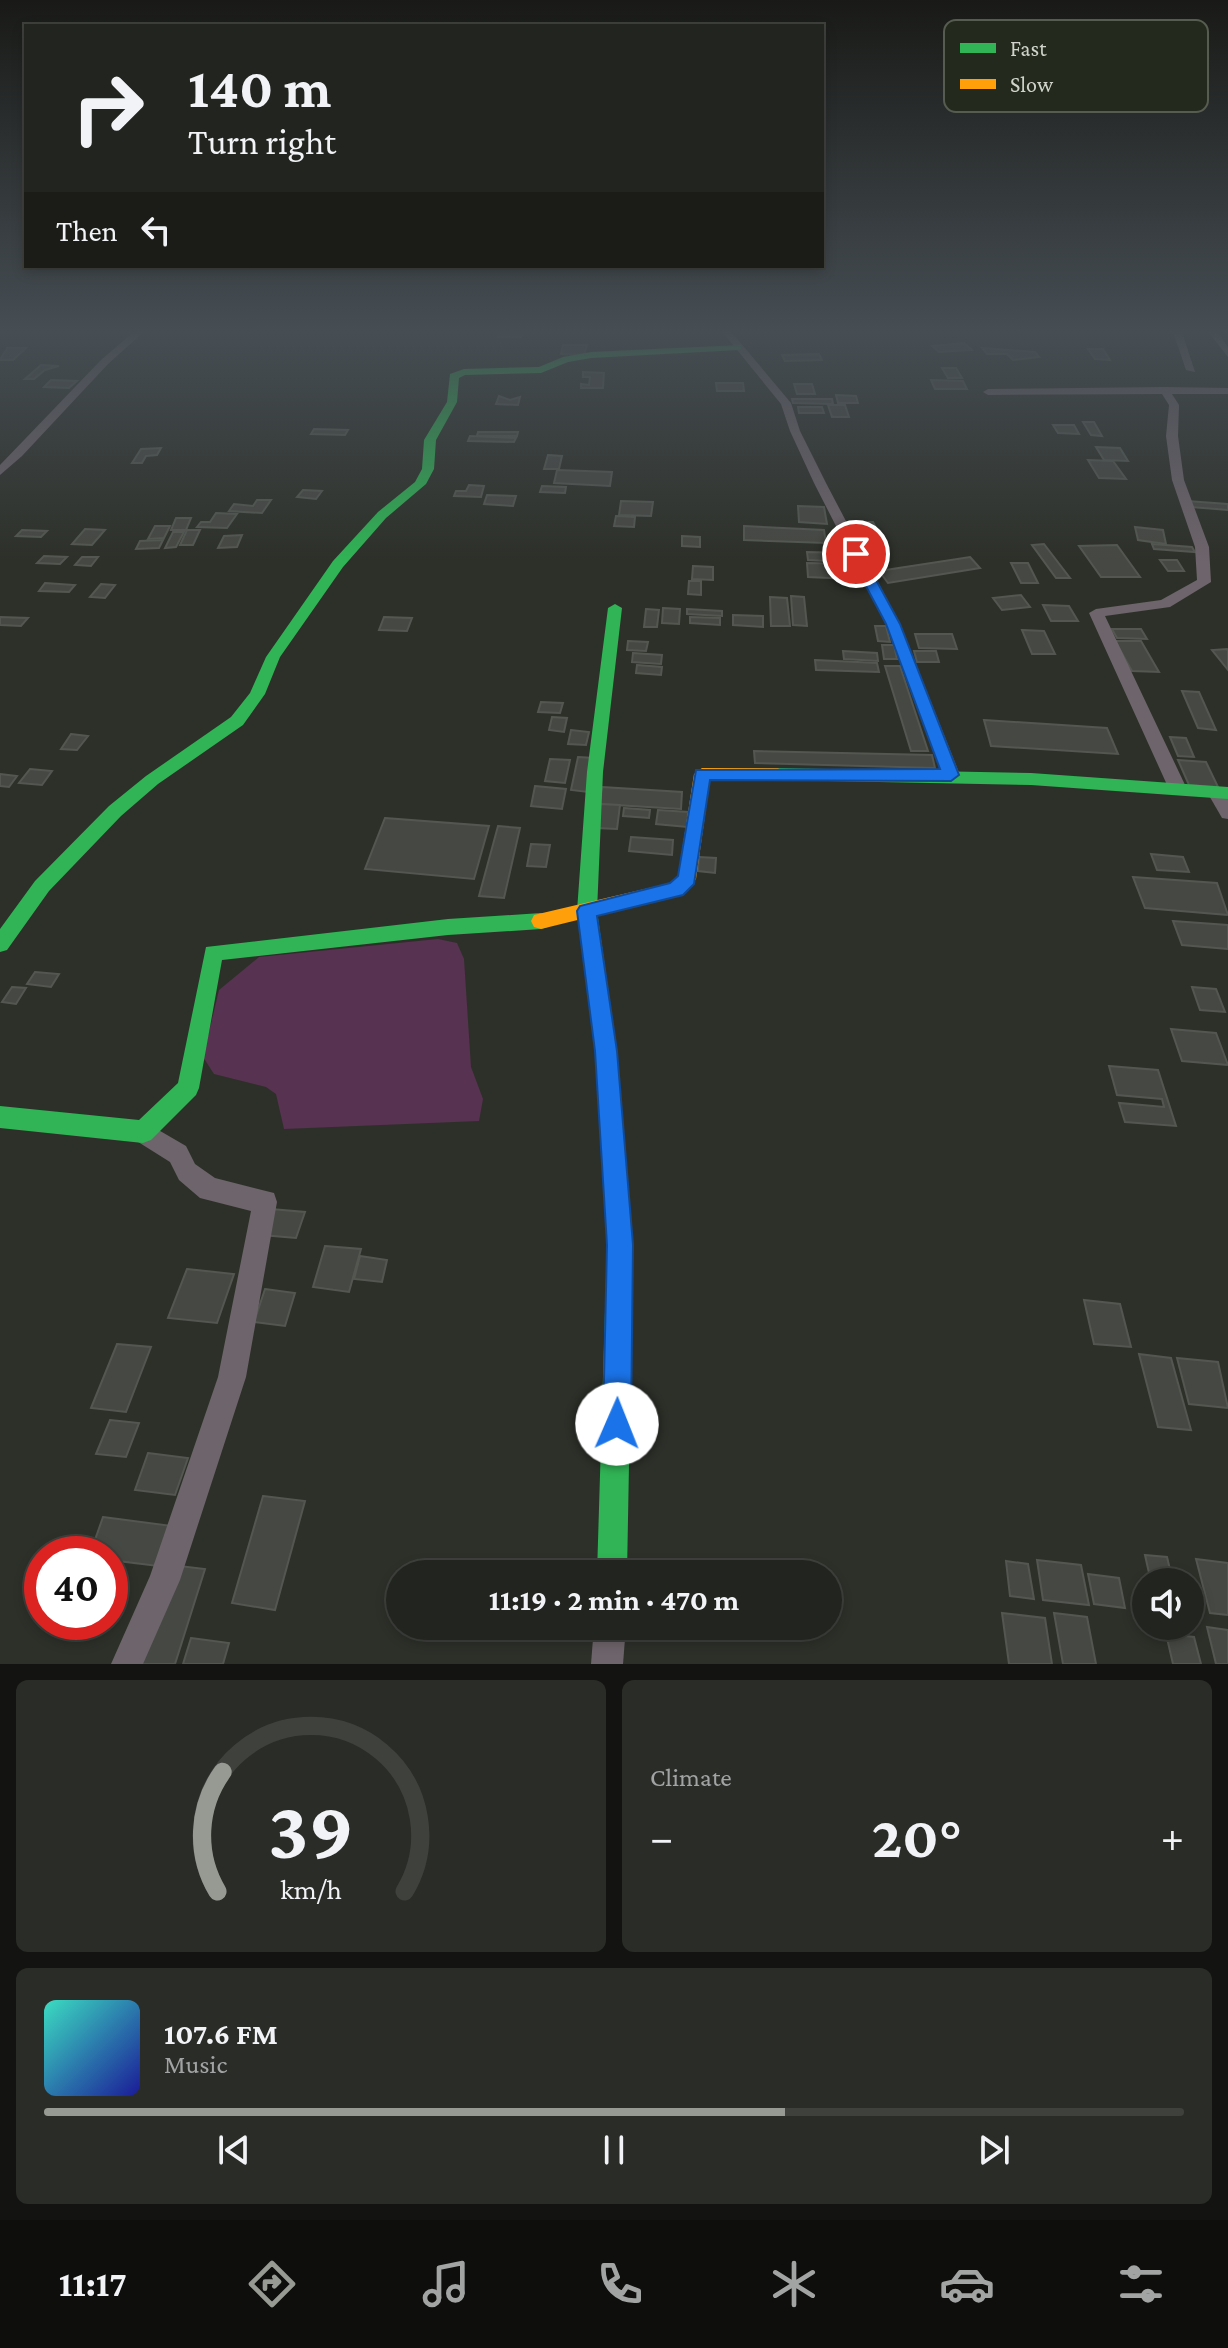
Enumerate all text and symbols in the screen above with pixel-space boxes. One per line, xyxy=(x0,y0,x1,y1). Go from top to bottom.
legend xyxy=(944,20,1208,112)
text: Fast xyxy=(1010,36,1047,61)
icon: right xyxy=(56,56,160,160)
text: 140 m xyxy=(188,57,331,119)
text: Slow xyxy=(1010,72,1054,97)
text: Turn right xyxy=(188,122,336,162)
icon: left xyxy=(134,208,178,252)
text: Then xyxy=(56,214,118,247)
pin xyxy=(822,520,890,588)
icon: arrive xyxy=(834,532,878,576)
position arrow xyxy=(575,1382,659,1466)
speed limit sign: 40 xyxy=(24,1536,128,1640)
map controls xyxy=(1132,1568,1204,1640)
button: sound xyxy=(1132,1568,1204,1640)
text: 11:19 · 2 min · 470 m xyxy=(489,1583,739,1616)
text: Climate xyxy=(650,1763,732,1792)
text: 39 xyxy=(268,1783,354,1876)
text: 20° xyxy=(872,1803,962,1870)
text: − xyxy=(650,1813,673,1861)
text: + xyxy=(1161,1813,1184,1861)
text: km/h xyxy=(280,1873,342,1905)
text: 107.6 FM xyxy=(164,2017,278,2050)
text: Music xyxy=(164,2050,227,2079)
icon: previous xyxy=(212,2128,256,2172)
icon: pause xyxy=(592,2128,636,2172)
icon: next xyxy=(972,2128,1016,2172)
icon: directions xyxy=(244,2256,300,2312)
icon: music xyxy=(418,2256,474,2312)
icon: phone xyxy=(592,2256,648,2312)
icon: climate xyxy=(766,2256,822,2312)
icon: car xyxy=(939,2256,995,2312)
icon: filters xyxy=(1113,2256,1169,2312)
text: 11:17 xyxy=(59,2264,127,2304)

